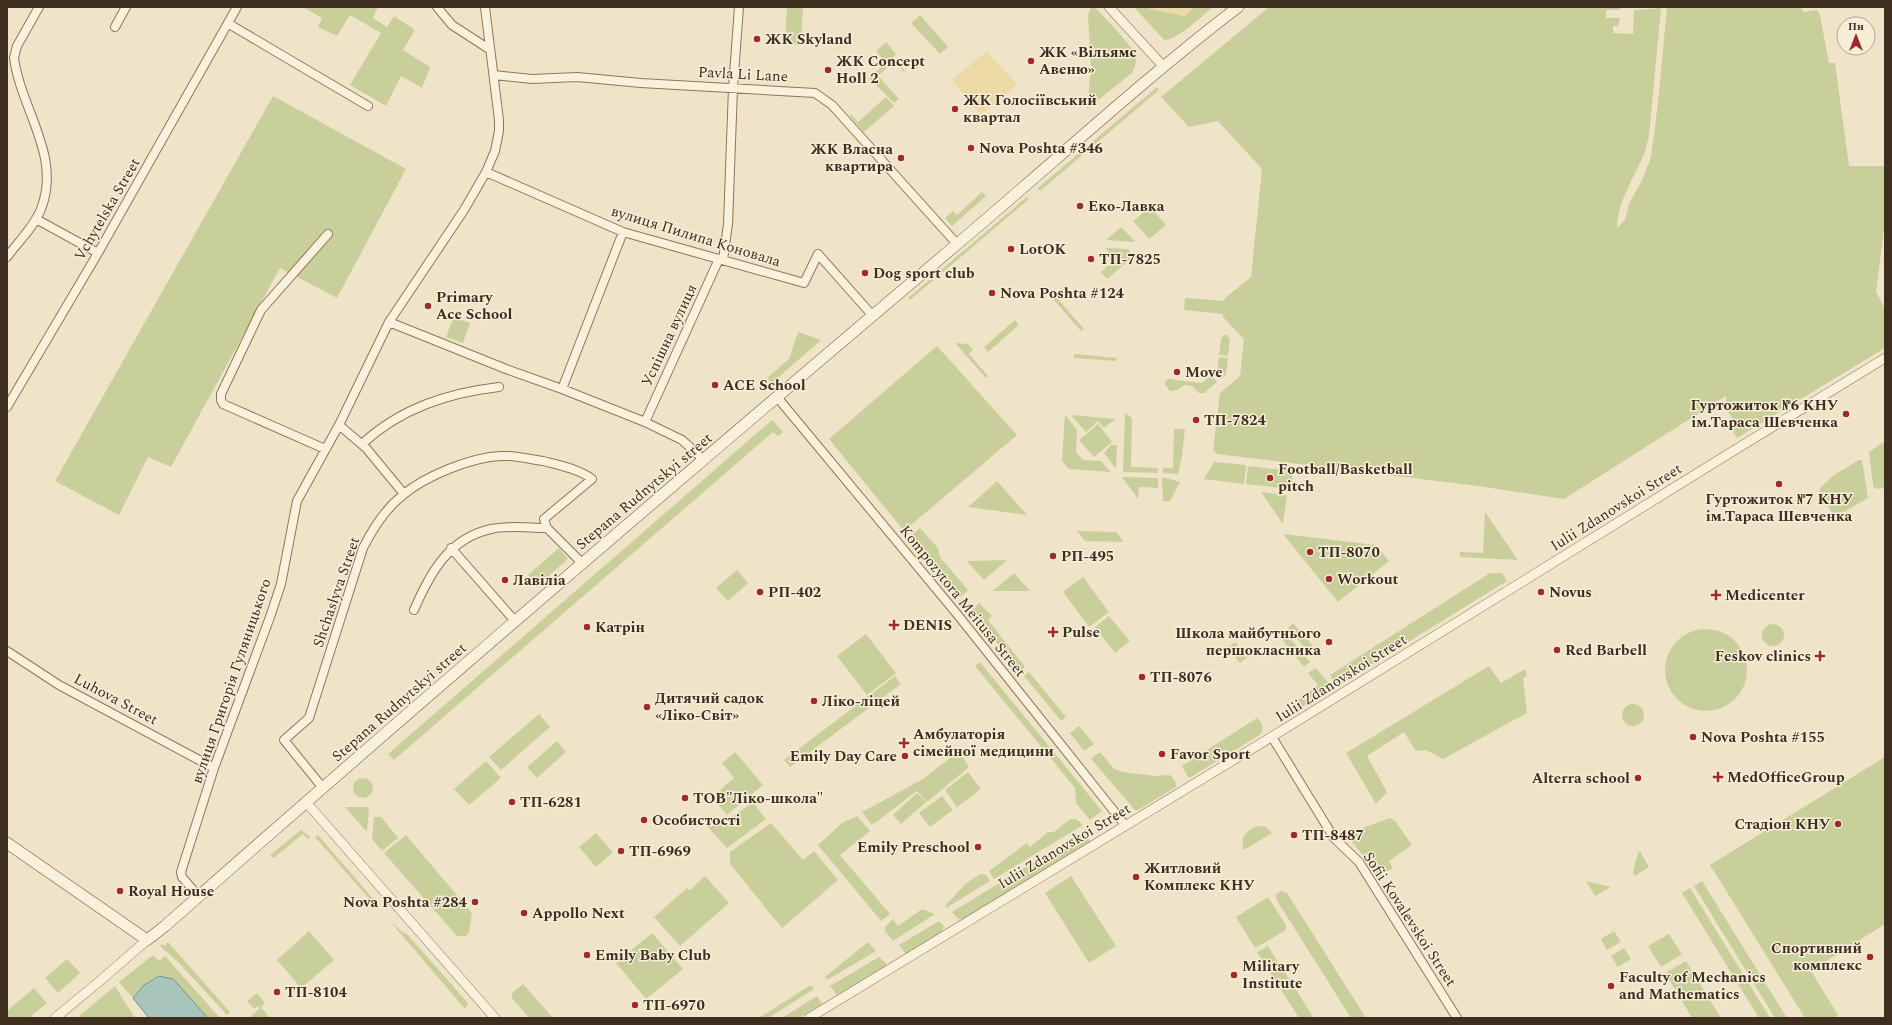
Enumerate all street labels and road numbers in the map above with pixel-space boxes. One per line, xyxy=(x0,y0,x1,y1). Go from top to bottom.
street label: Pavla Li Lane xyxy=(697,61,789,88)
street label: Vchytelska Street xyxy=(69,154,146,265)
street label: вулиця Пилипа Коновала xyxy=(608,200,784,273)
street label: Успішна вулиця xyxy=(636,280,703,390)
street label: Stepana Rudnytskyi street xyxy=(571,427,718,556)
street label: Iulii Zdanovskoi Street xyxy=(1546,458,1687,557)
street label: Kompozytora Meitusa Street xyxy=(894,520,1031,682)
street label: Shchaslyva Street xyxy=(307,534,366,651)
street label: вулиця Григорія Гуляницького xyxy=(185,575,277,787)
street label: Iulii Zdanovskoi Street xyxy=(1271,629,1412,728)
street label: Stepana Rudnytskyi street xyxy=(327,637,472,768)
street label: Luhova Street xyxy=(70,668,162,731)
street label: Iulii Zdanovskoi Street xyxy=(993,798,1135,895)
street label: Sofii Kovalevskoi Street xyxy=(1357,847,1462,991)

